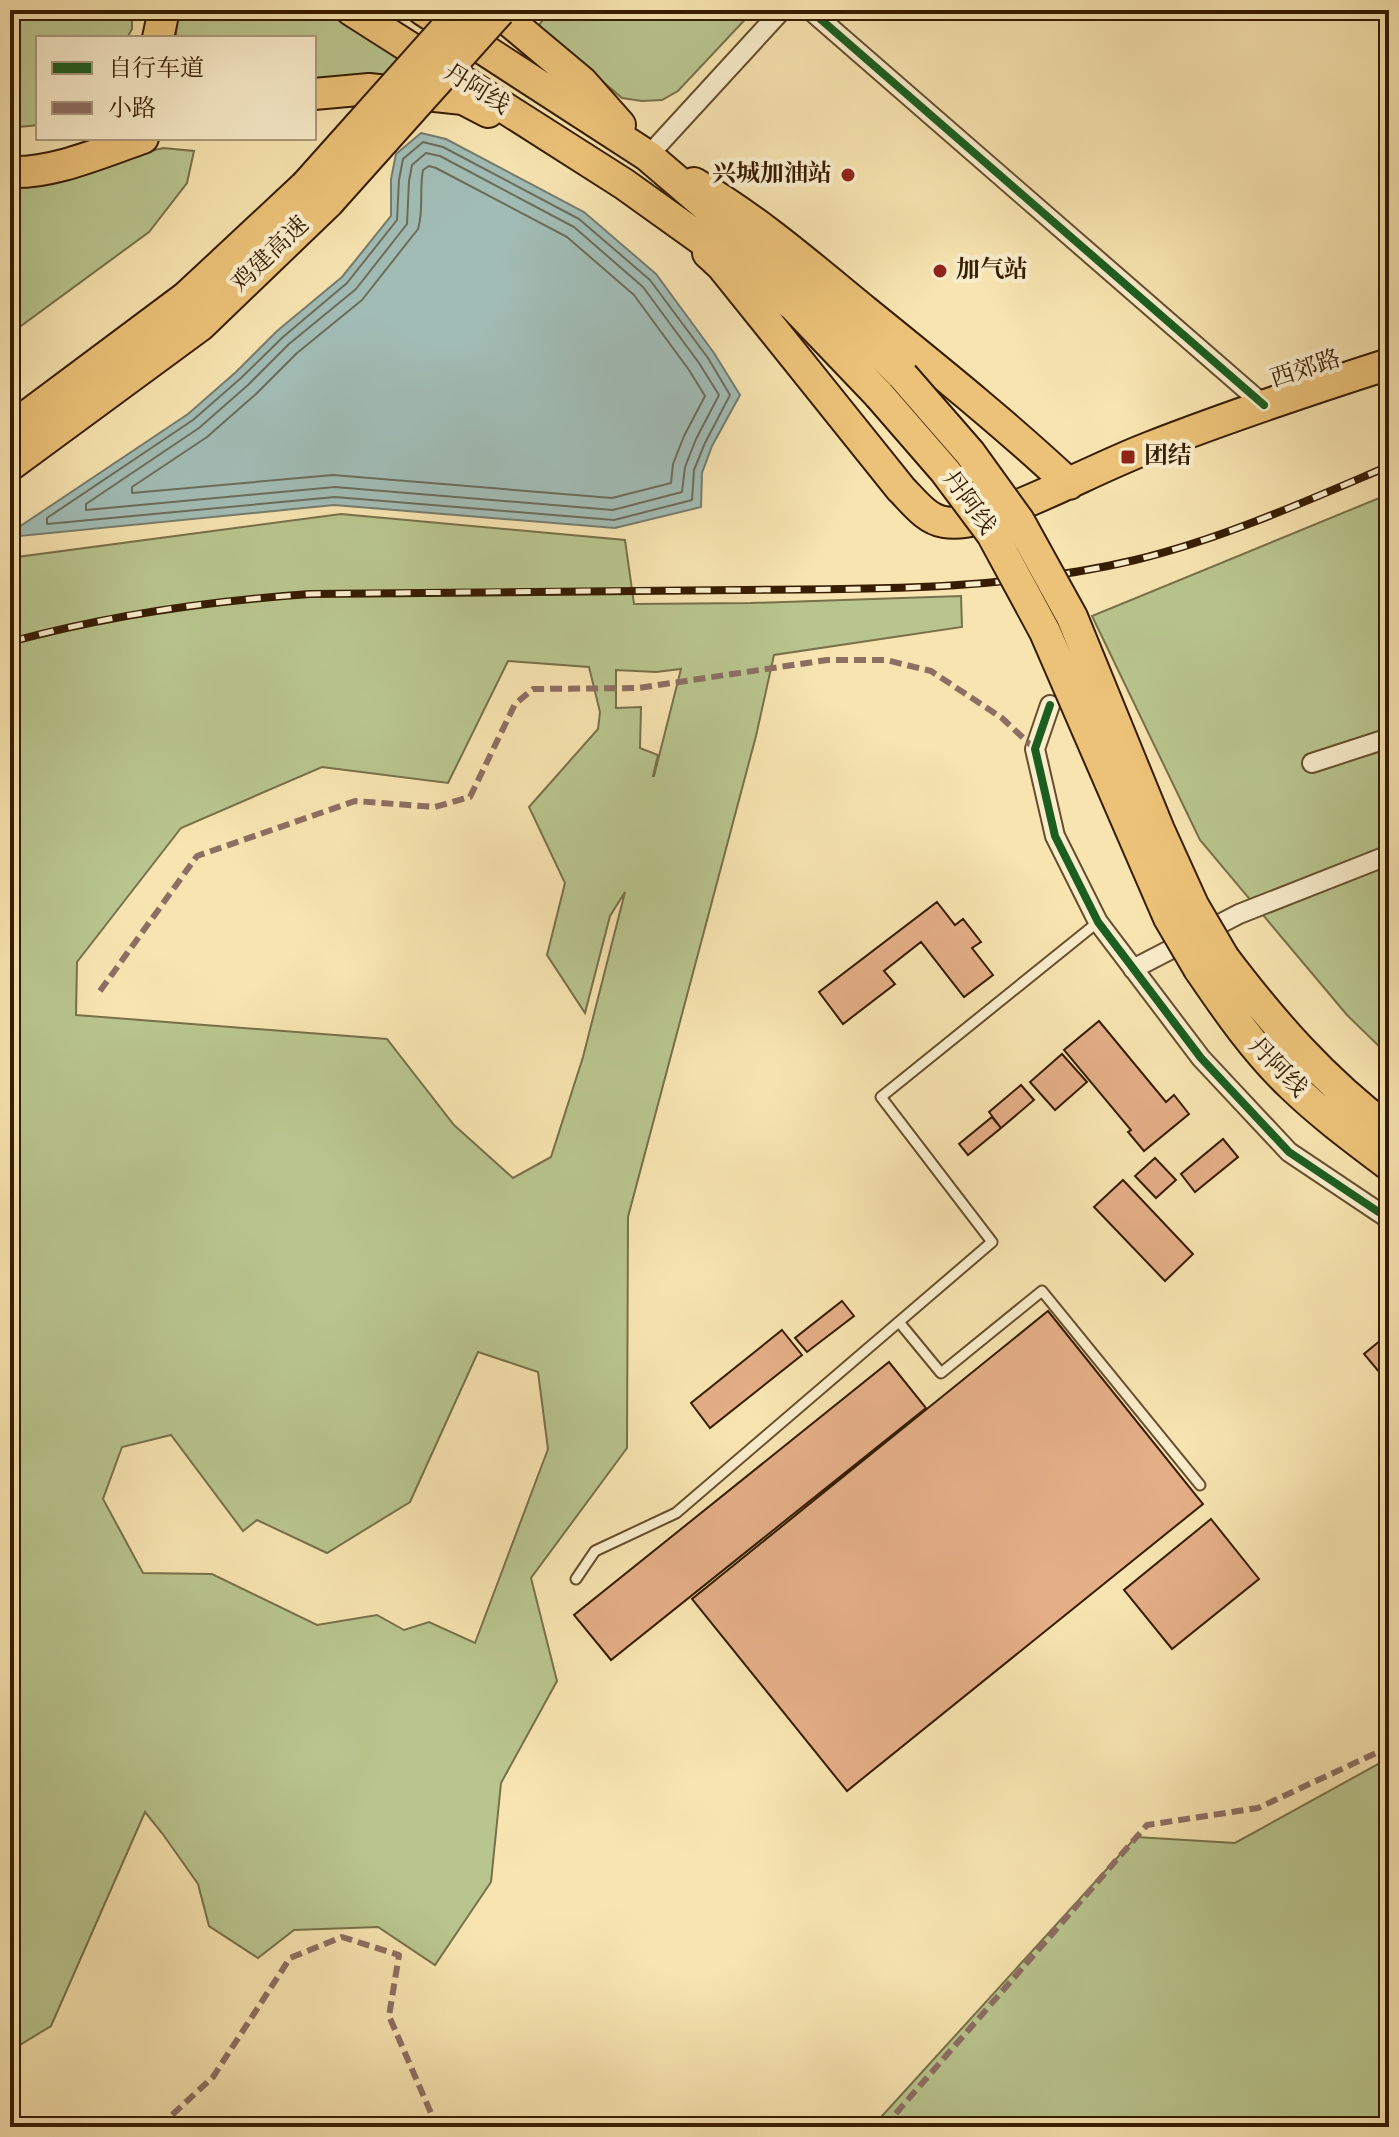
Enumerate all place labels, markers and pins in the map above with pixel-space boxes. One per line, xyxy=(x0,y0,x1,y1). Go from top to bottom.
place label: 兴城加油站 xyxy=(712,158,832,192)
marker: 兴城加油站 xyxy=(839,166,857,184)
place label: 加气站 xyxy=(956,254,1028,288)
marker: 加气站 xyxy=(931,262,949,280)
place label: 团结 xyxy=(1144,440,1192,474)
marker: 团结 xyxy=(1119,448,1137,466)

